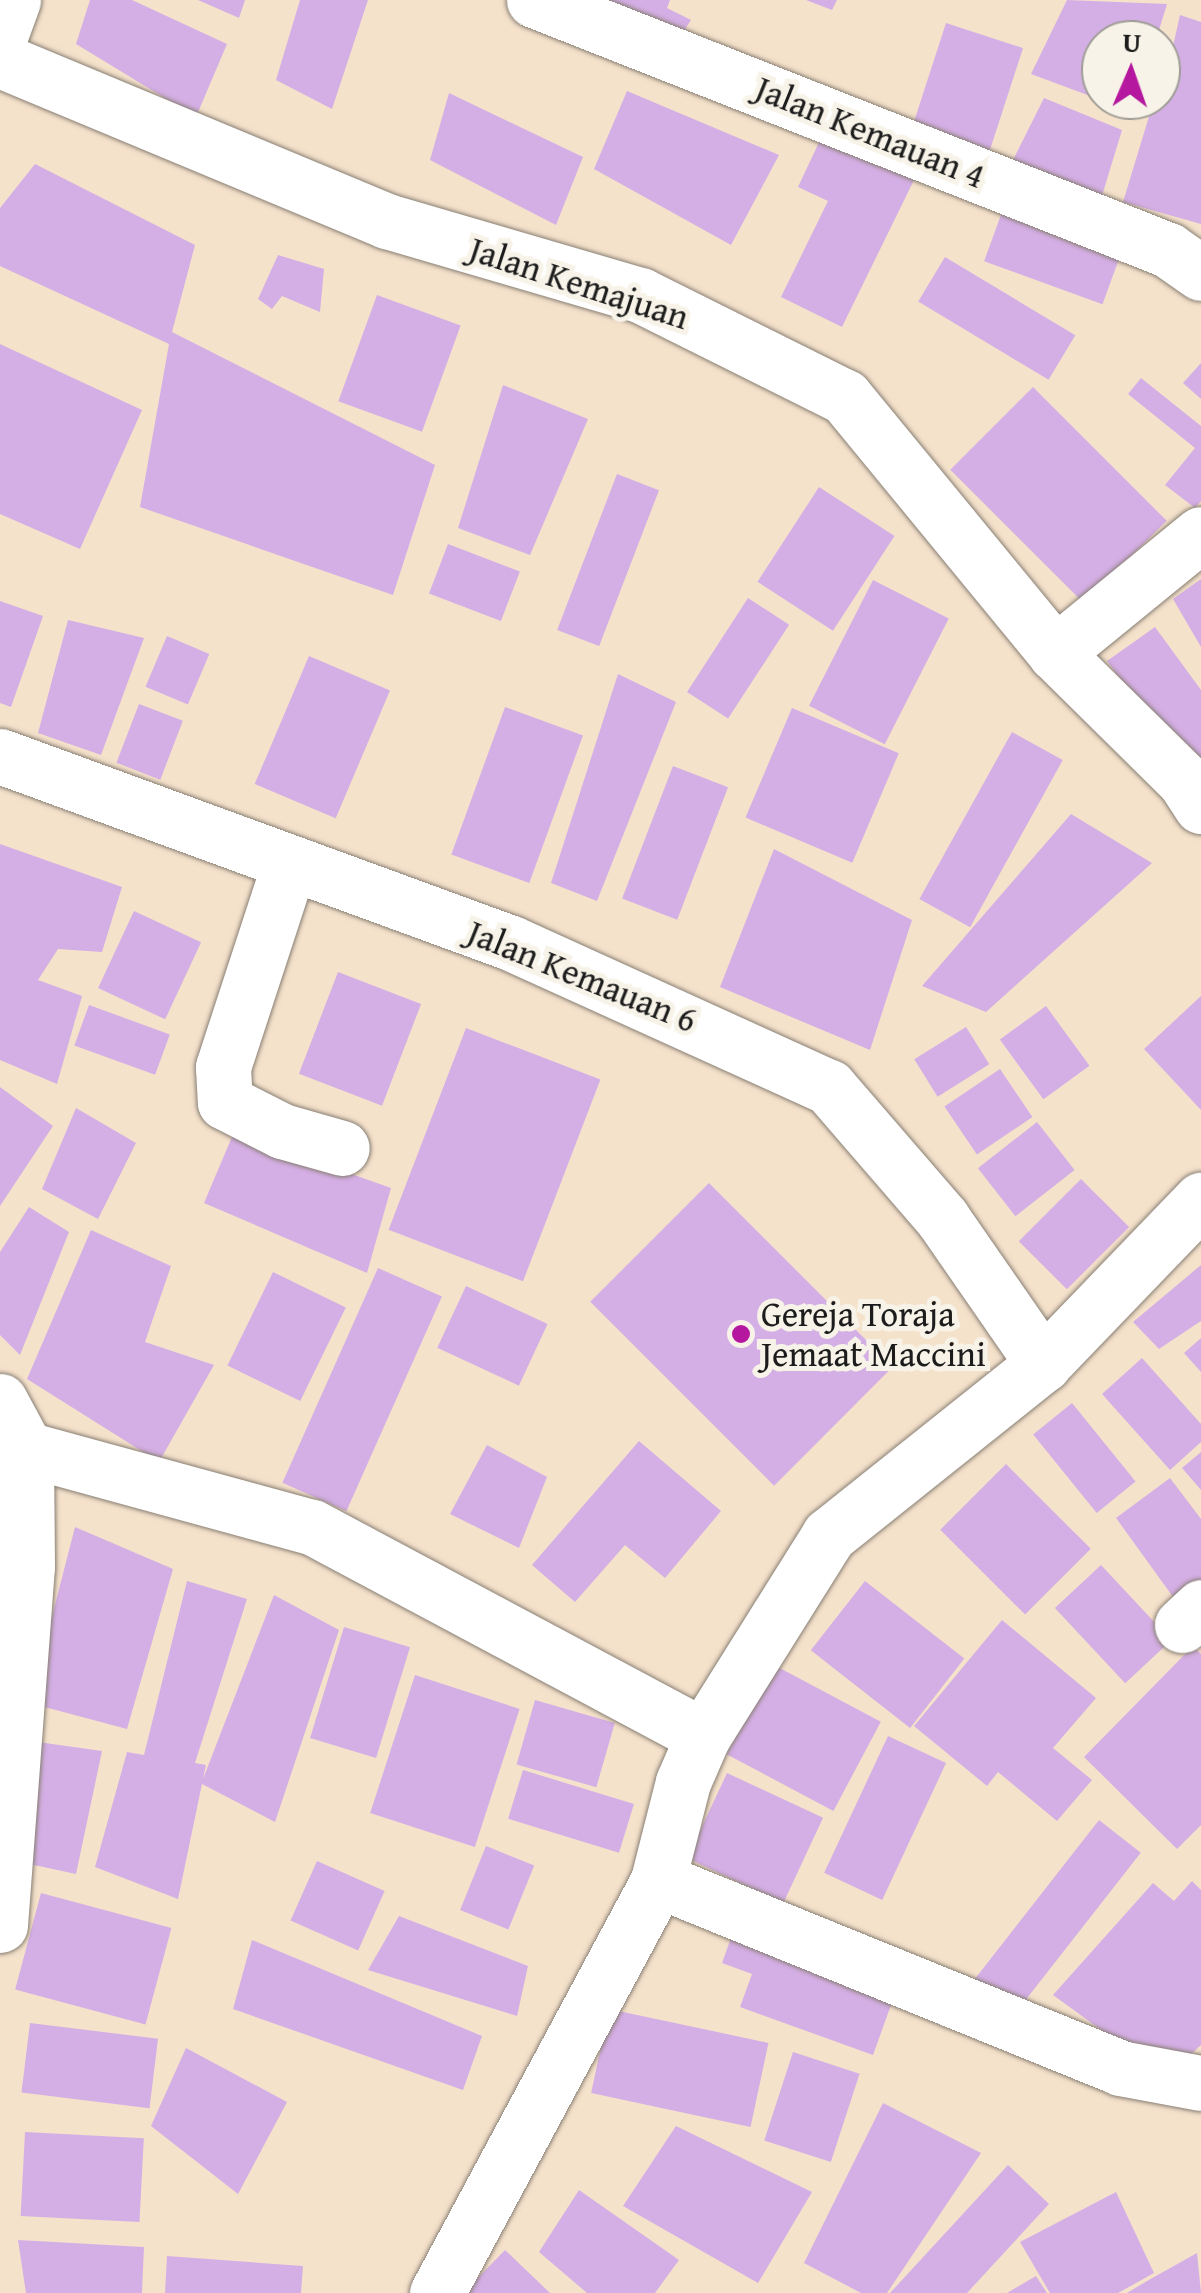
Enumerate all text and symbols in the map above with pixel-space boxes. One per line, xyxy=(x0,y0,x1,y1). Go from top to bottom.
north arrow xyxy=(1081,20,1181,120)
text: U xyxy=(1122,21,1142,62)
street label: Jalan Kemauan 4 xyxy=(749,67,991,197)
street label: Jalan Kemajuan xyxy=(464,228,694,338)
street label: Jalan Kemauan 6 xyxy=(461,911,703,1041)
place label: Gereja Toraja Jemaat Maccini xyxy=(761,1293,986,1375)
marker: Gereja Toraja Jemaat Maccini xyxy=(730,1323,752,1345)

